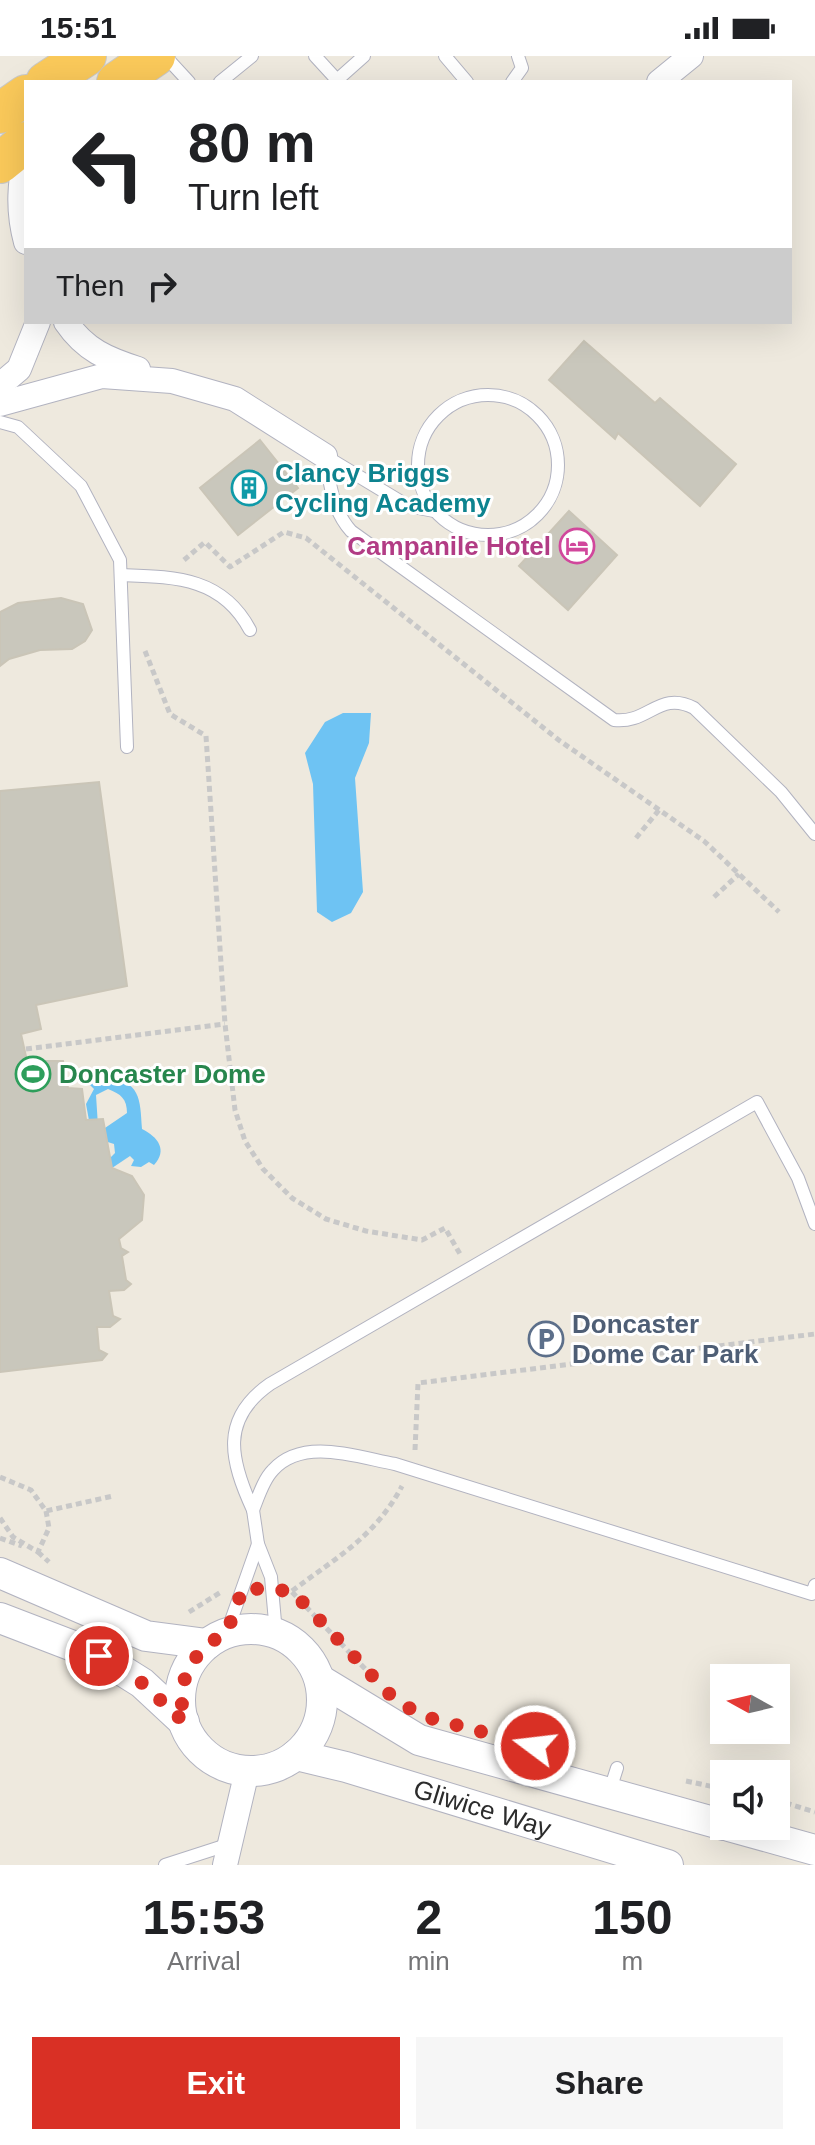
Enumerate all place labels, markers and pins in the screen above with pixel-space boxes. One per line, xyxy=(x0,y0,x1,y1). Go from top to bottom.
place label: Clancy Briggs Cycling Academy xyxy=(275,458,491,518)
building icon: Clancy Briggs Cycling Academy xyxy=(230,469,268,507)
hotel icon: Campanile Hotel xyxy=(558,527,596,565)
place label: Campanile Hotel xyxy=(347,531,551,561)
sports icon: Doncaster Dome xyxy=(14,1055,52,1093)
place label: Doncaster Dome xyxy=(59,1059,266,1089)
place label: Doncaster Dome Car Park xyxy=(572,1309,759,1369)
parking icon: Doncaster Dome Car Park xyxy=(527,1320,565,1358)
pin xyxy=(65,1622,133,1690)

